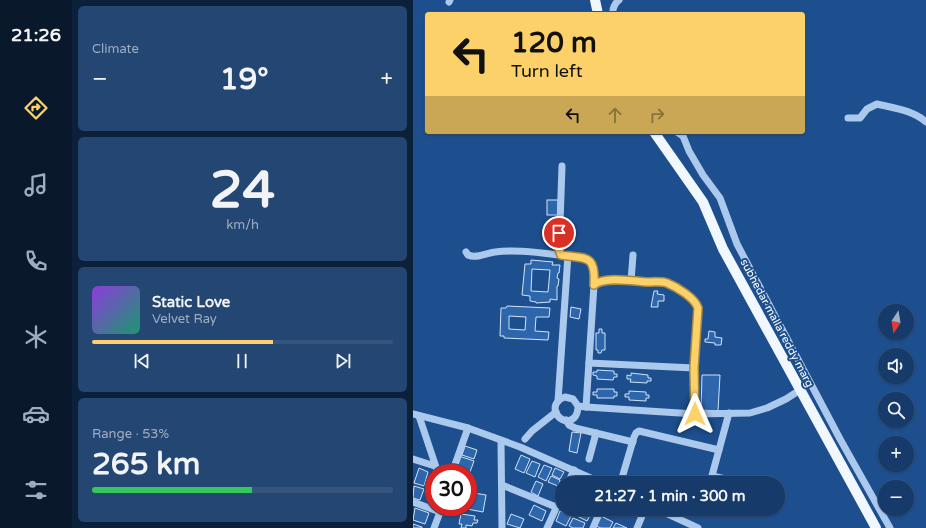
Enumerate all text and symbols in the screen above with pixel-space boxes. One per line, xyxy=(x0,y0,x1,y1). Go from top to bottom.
text: 21:26 xyxy=(11,24,61,46)
text: 120 m xyxy=(511,26,597,60)
icon: left xyxy=(445,28,497,80)
text: Climate xyxy=(92,41,139,57)
text: Turn left xyxy=(511,60,583,82)
text: 19° xyxy=(220,61,269,98)
text: − xyxy=(92,66,108,92)
text: + xyxy=(381,66,393,92)
icon: directions xyxy=(22,94,50,122)
icon: left xyxy=(562,104,584,126)
icon: ahead xyxy=(604,104,626,126)
icon: right xyxy=(646,104,668,126)
text: 24 xyxy=(210,159,275,222)
icon: music xyxy=(22,171,50,199)
pin xyxy=(542,216,576,250)
text: km/h xyxy=(226,217,259,233)
icon: arrive xyxy=(548,222,570,244)
icon: phone xyxy=(22,247,50,275)
street label: subhedar malla reddy marg xyxy=(738,257,816,389)
text: Static Love xyxy=(152,293,230,311)
north arrow xyxy=(878,304,914,340)
map controls xyxy=(878,304,914,516)
text: Velvet Ray xyxy=(152,311,217,327)
icon: climate xyxy=(22,323,50,351)
button: sound xyxy=(878,348,914,384)
icon: previous xyxy=(131,350,153,372)
icon: pause xyxy=(231,350,253,372)
icon: next xyxy=(332,350,354,372)
button: search xyxy=(878,392,914,428)
position arrow xyxy=(674,393,716,435)
icon: car xyxy=(22,400,50,428)
text: Range · 53% xyxy=(92,426,169,442)
button: + xyxy=(878,436,914,472)
text: 265 km xyxy=(92,446,200,483)
speed limit sign: 30 xyxy=(425,464,477,516)
icon: filters xyxy=(22,476,50,504)
button: − xyxy=(878,480,914,516)
text: 21:27 · 1 min · 300 m xyxy=(595,487,745,505)

